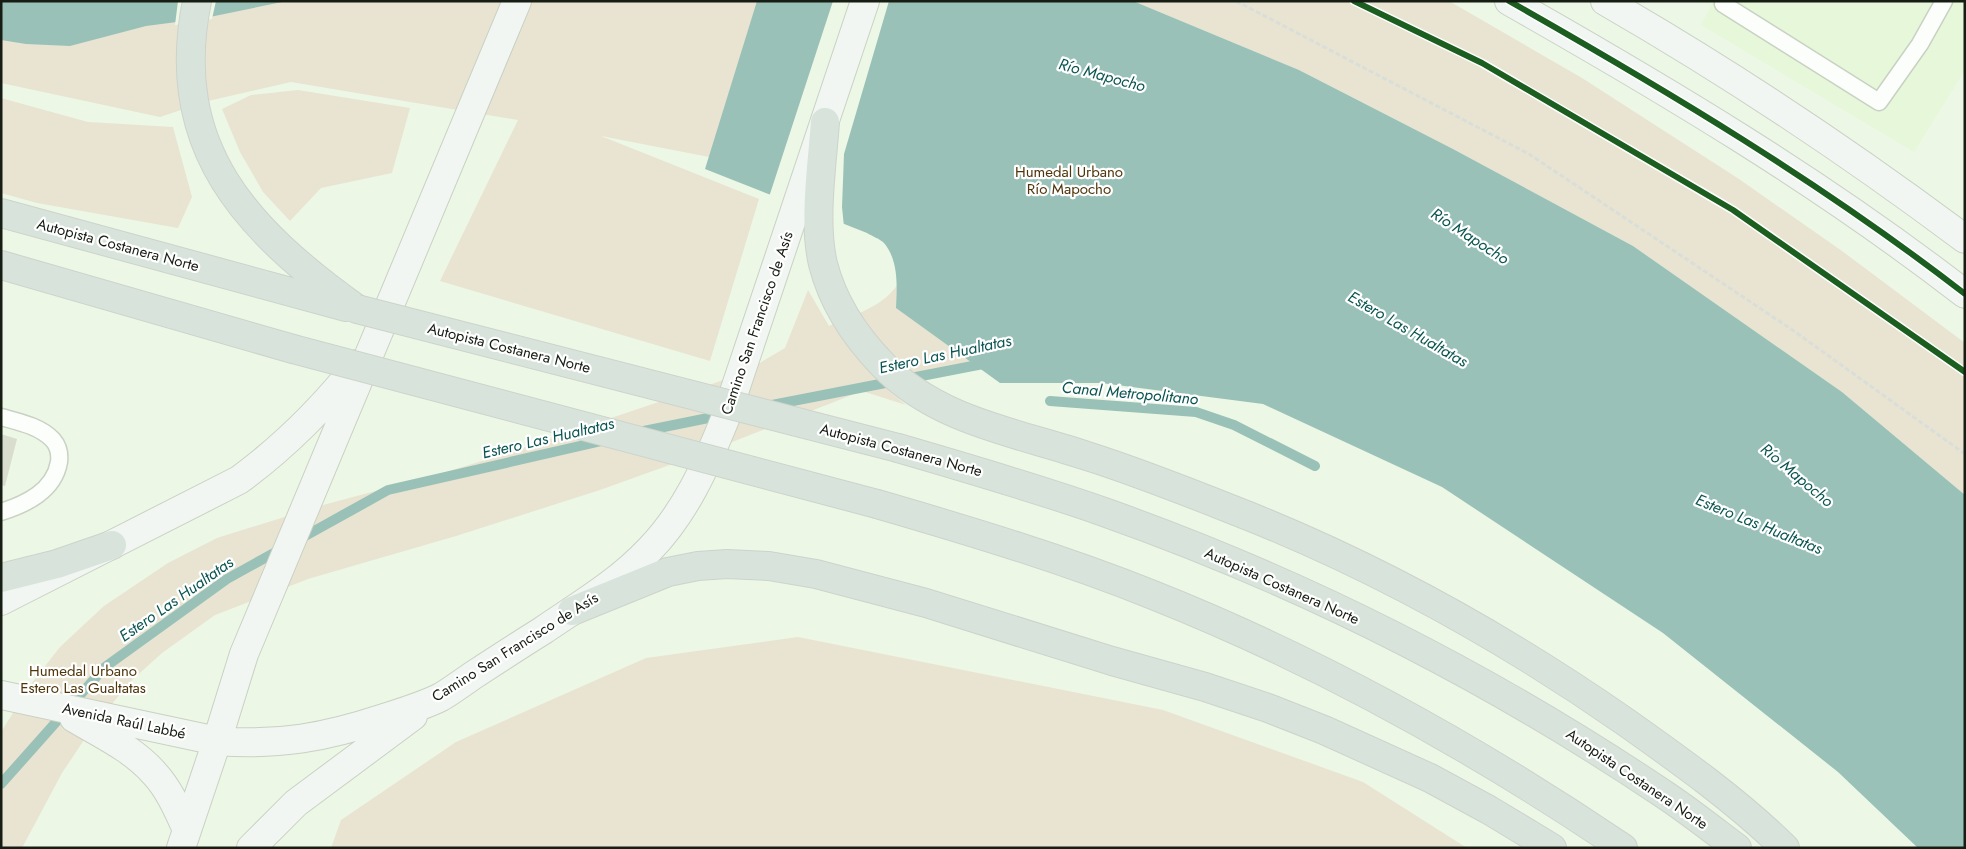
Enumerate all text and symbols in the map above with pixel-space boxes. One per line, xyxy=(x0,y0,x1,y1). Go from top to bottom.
water label: Río Mapocho xyxy=(1056,52,1148,98)
park label: Humedal Urbano Río Mapocho xyxy=(1015,161,1123,200)
water label: Río Mapocho xyxy=(1426,202,1514,270)
street label: Autopista Costanera Norte xyxy=(34,213,202,277)
street label: Camino San Francisco de Asís xyxy=(715,228,799,418)
water label: Estero Las Hualtatas xyxy=(1344,285,1473,373)
street label: Autopista Costanera Norte xyxy=(425,317,593,379)
water label: Estero Las Hualtatas xyxy=(877,329,1014,379)
water label: Canal Metropolitano xyxy=(1061,376,1200,410)
water label: Estero Las Hualtatas xyxy=(480,411,617,464)
street label: Autopista Costanera Norte xyxy=(817,418,985,482)
water label: Río Mapocho xyxy=(1756,438,1839,513)
water label: Estero Las Hualtatas xyxy=(1692,488,1827,560)
street label: Autopista Costanera Norte xyxy=(1201,542,1363,630)
water label: Estero Las Hualtatas xyxy=(114,550,238,647)
street label: Camino San Francisco de Asís xyxy=(428,587,602,707)
park label: Humedal Urbano Estero Las Gualtatas xyxy=(20,660,146,699)
street label: Avenida Raúl Labbé xyxy=(60,697,188,745)
street label: Autopista Costanera Norte xyxy=(1562,723,1713,835)

